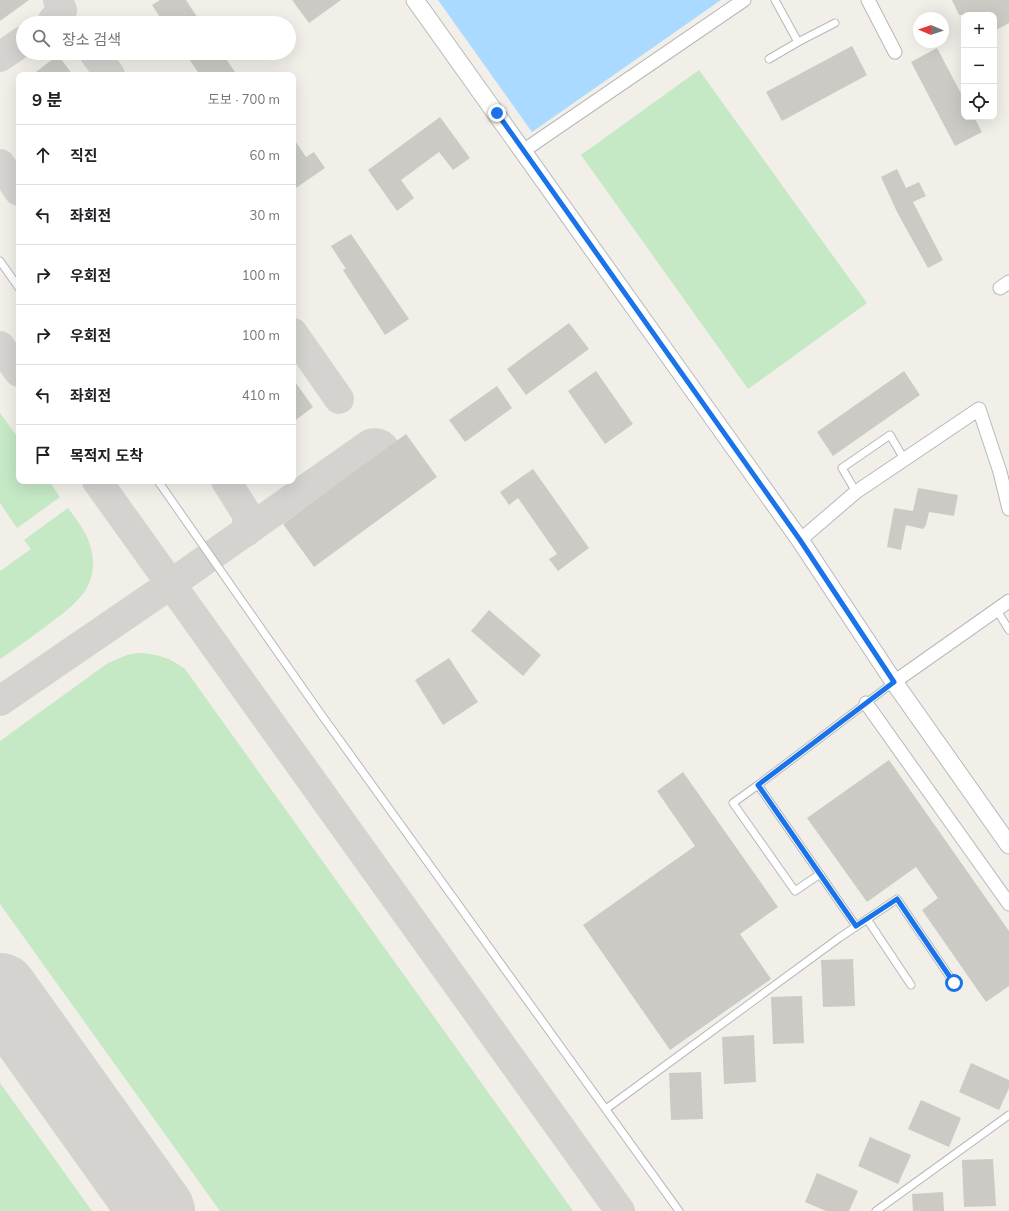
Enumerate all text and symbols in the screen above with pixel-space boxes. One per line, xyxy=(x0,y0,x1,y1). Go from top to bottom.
north arrow xyxy=(913,12,949,48)
map controls xyxy=(961,12,997,120)
button: + xyxy=(961,12,997,48)
search box xyxy=(16,16,296,60)
icon: search xyxy=(30,27,52,49)
text: 장소 검색 xyxy=(62,30,121,49)
button: − xyxy=(961,48,997,84)
button: locate xyxy=(961,84,997,120)
text: 9 분 xyxy=(32,89,63,110)
text: 도보 · 700 m xyxy=(208,91,280,107)
route end xyxy=(488,104,506,122)
icon: ahead xyxy=(32,144,54,166)
text: 직진 xyxy=(70,146,98,165)
text: 60 m xyxy=(250,147,280,163)
icon: left xyxy=(32,204,54,226)
text: 좌회전 xyxy=(70,206,111,225)
text: 30 m xyxy=(250,207,280,223)
icon: right xyxy=(32,264,54,286)
text: 우회전 xyxy=(70,266,111,285)
text: 100 m xyxy=(242,267,280,283)
icon: right xyxy=(32,324,54,346)
text: 우회전 xyxy=(70,326,111,345)
text: 100 m xyxy=(242,327,280,343)
icon: left xyxy=(32,384,54,406)
text: 좌회전 xyxy=(70,386,111,405)
text: 410 m xyxy=(242,387,280,403)
icon: arrive xyxy=(32,444,54,466)
text: 목적지 도착 xyxy=(70,446,143,465)
route start xyxy=(945,974,963,992)

